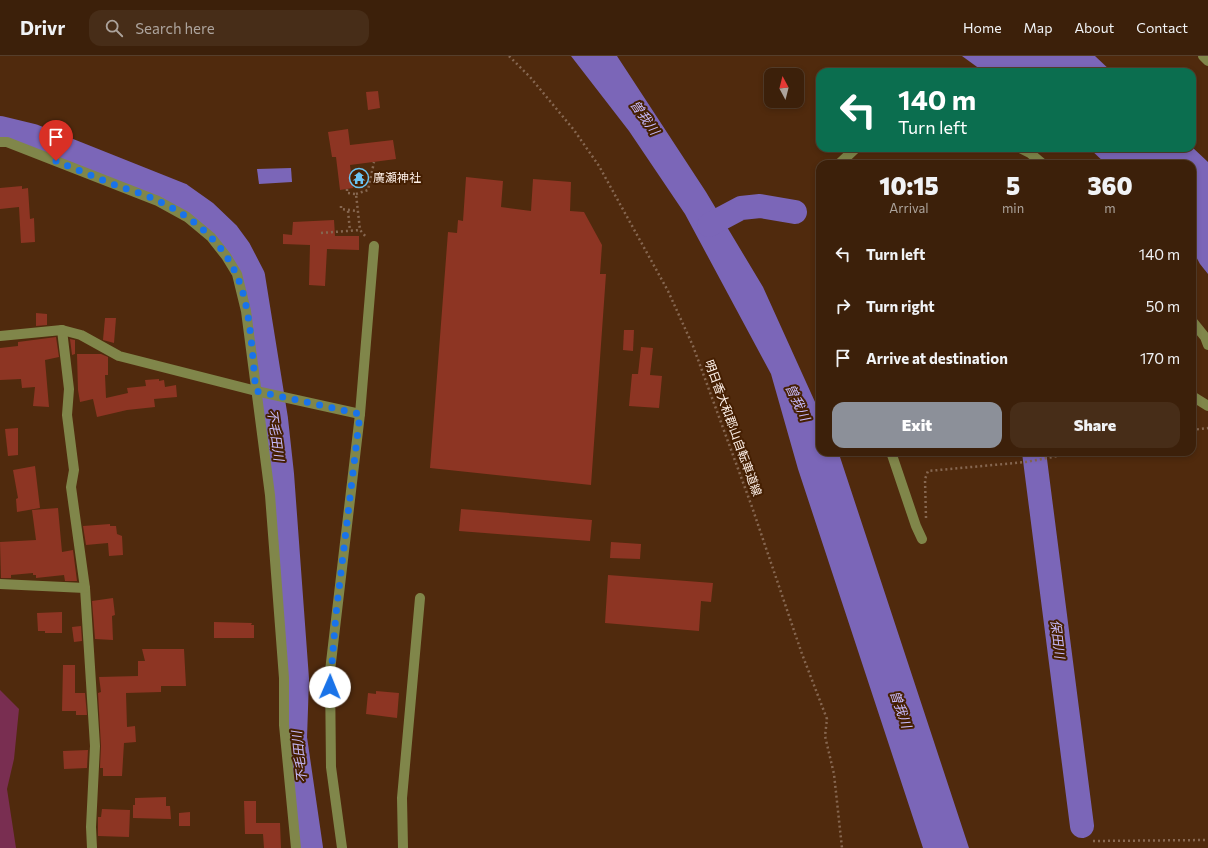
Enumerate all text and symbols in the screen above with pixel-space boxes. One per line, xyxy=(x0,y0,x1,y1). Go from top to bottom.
search box xyxy=(89,10,369,46)
text: Drivr xyxy=(20,16,65,39)
icon: search xyxy=(103,17,125,39)
text: Search here xyxy=(135,19,215,37)
text: Home xyxy=(963,19,1002,36)
text: Map xyxy=(1024,19,1052,36)
text: About xyxy=(1074,19,1114,36)
text: Contact xyxy=(1136,19,1188,36)
north arrow xyxy=(764,68,804,108)
map controls xyxy=(764,68,804,108)
text: 140 m xyxy=(898,82,976,116)
icon: left xyxy=(832,84,884,136)
water label: 曽我川 xyxy=(627,96,664,139)
text: Turn left xyxy=(898,116,967,138)
pin xyxy=(39,120,73,161)
icon: arrive xyxy=(45,126,67,148)
temple icon: 廣瀬神社 xyxy=(348,167,370,189)
place label: 廣瀬神社 xyxy=(373,170,421,184)
text: 10:15 xyxy=(879,171,939,200)
text: 5 xyxy=(1006,171,1020,200)
text: 360 xyxy=(1087,171,1133,200)
text: Arrival xyxy=(889,200,929,216)
text: min xyxy=(1002,200,1024,216)
text: m xyxy=(1104,200,1116,216)
icon: left xyxy=(832,243,854,265)
text: Turn left xyxy=(866,245,925,263)
text: 140 m xyxy=(1139,245,1180,263)
icon: right xyxy=(832,295,854,317)
text: Turn right xyxy=(866,297,935,315)
text: 50 m xyxy=(1146,297,1180,315)
icon: arrive xyxy=(832,347,854,369)
text: Arrive at destination xyxy=(866,349,1008,367)
text: 170 m xyxy=(1140,349,1180,367)
street label: 明日香大和郡山自転車道線 xyxy=(703,358,765,498)
water label: 曽我川 xyxy=(783,381,814,425)
button: Exit xyxy=(832,402,1002,448)
button: Share xyxy=(1010,402,1180,448)
water label: 不毛田川 xyxy=(264,408,288,464)
water label: 保田川 xyxy=(1048,619,1069,661)
position arrow xyxy=(309,666,351,708)
water label: 曽我川 xyxy=(887,688,916,732)
water label: 不毛田川 xyxy=(288,728,310,784)

